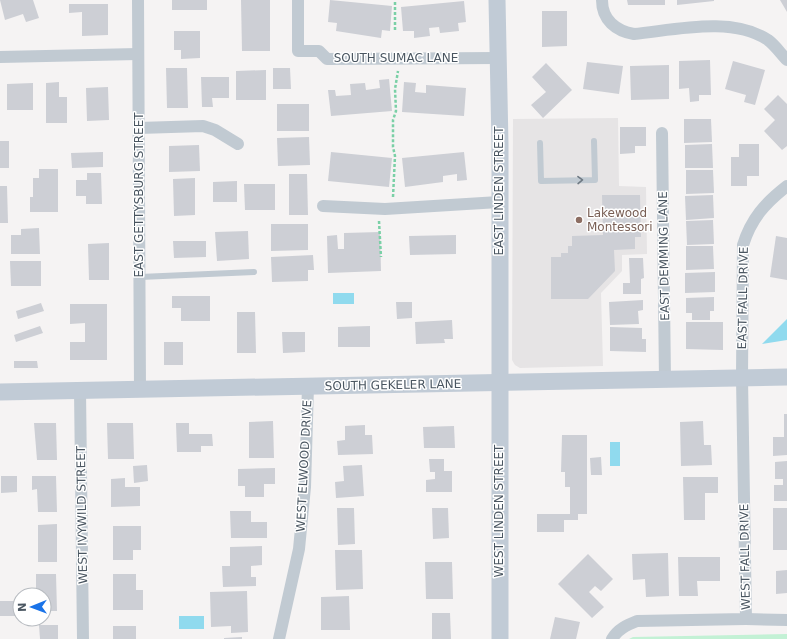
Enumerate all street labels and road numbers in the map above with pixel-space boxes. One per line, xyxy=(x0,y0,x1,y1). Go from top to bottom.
street label: SOUTH SUMAC LANE xyxy=(334,51,458,65)
street label: EAST GETTYSBURG STREET xyxy=(132,112,146,278)
street label: EAST LINDEN STREET xyxy=(492,126,506,256)
street label: EAST DEMMING LANE xyxy=(656,191,672,321)
street label: EAST FALL DRIVE xyxy=(735,247,751,349)
street label: SOUTH GEKELER LANE xyxy=(325,377,461,393)
street label: WEST ELWOOD DRIVE xyxy=(294,400,314,532)
street label: WEST LINDEN STREET xyxy=(492,444,506,577)
street label: WEST IVYWILD STREET xyxy=(74,445,90,584)
street label: WEST FALL DRIVE xyxy=(737,504,753,610)

